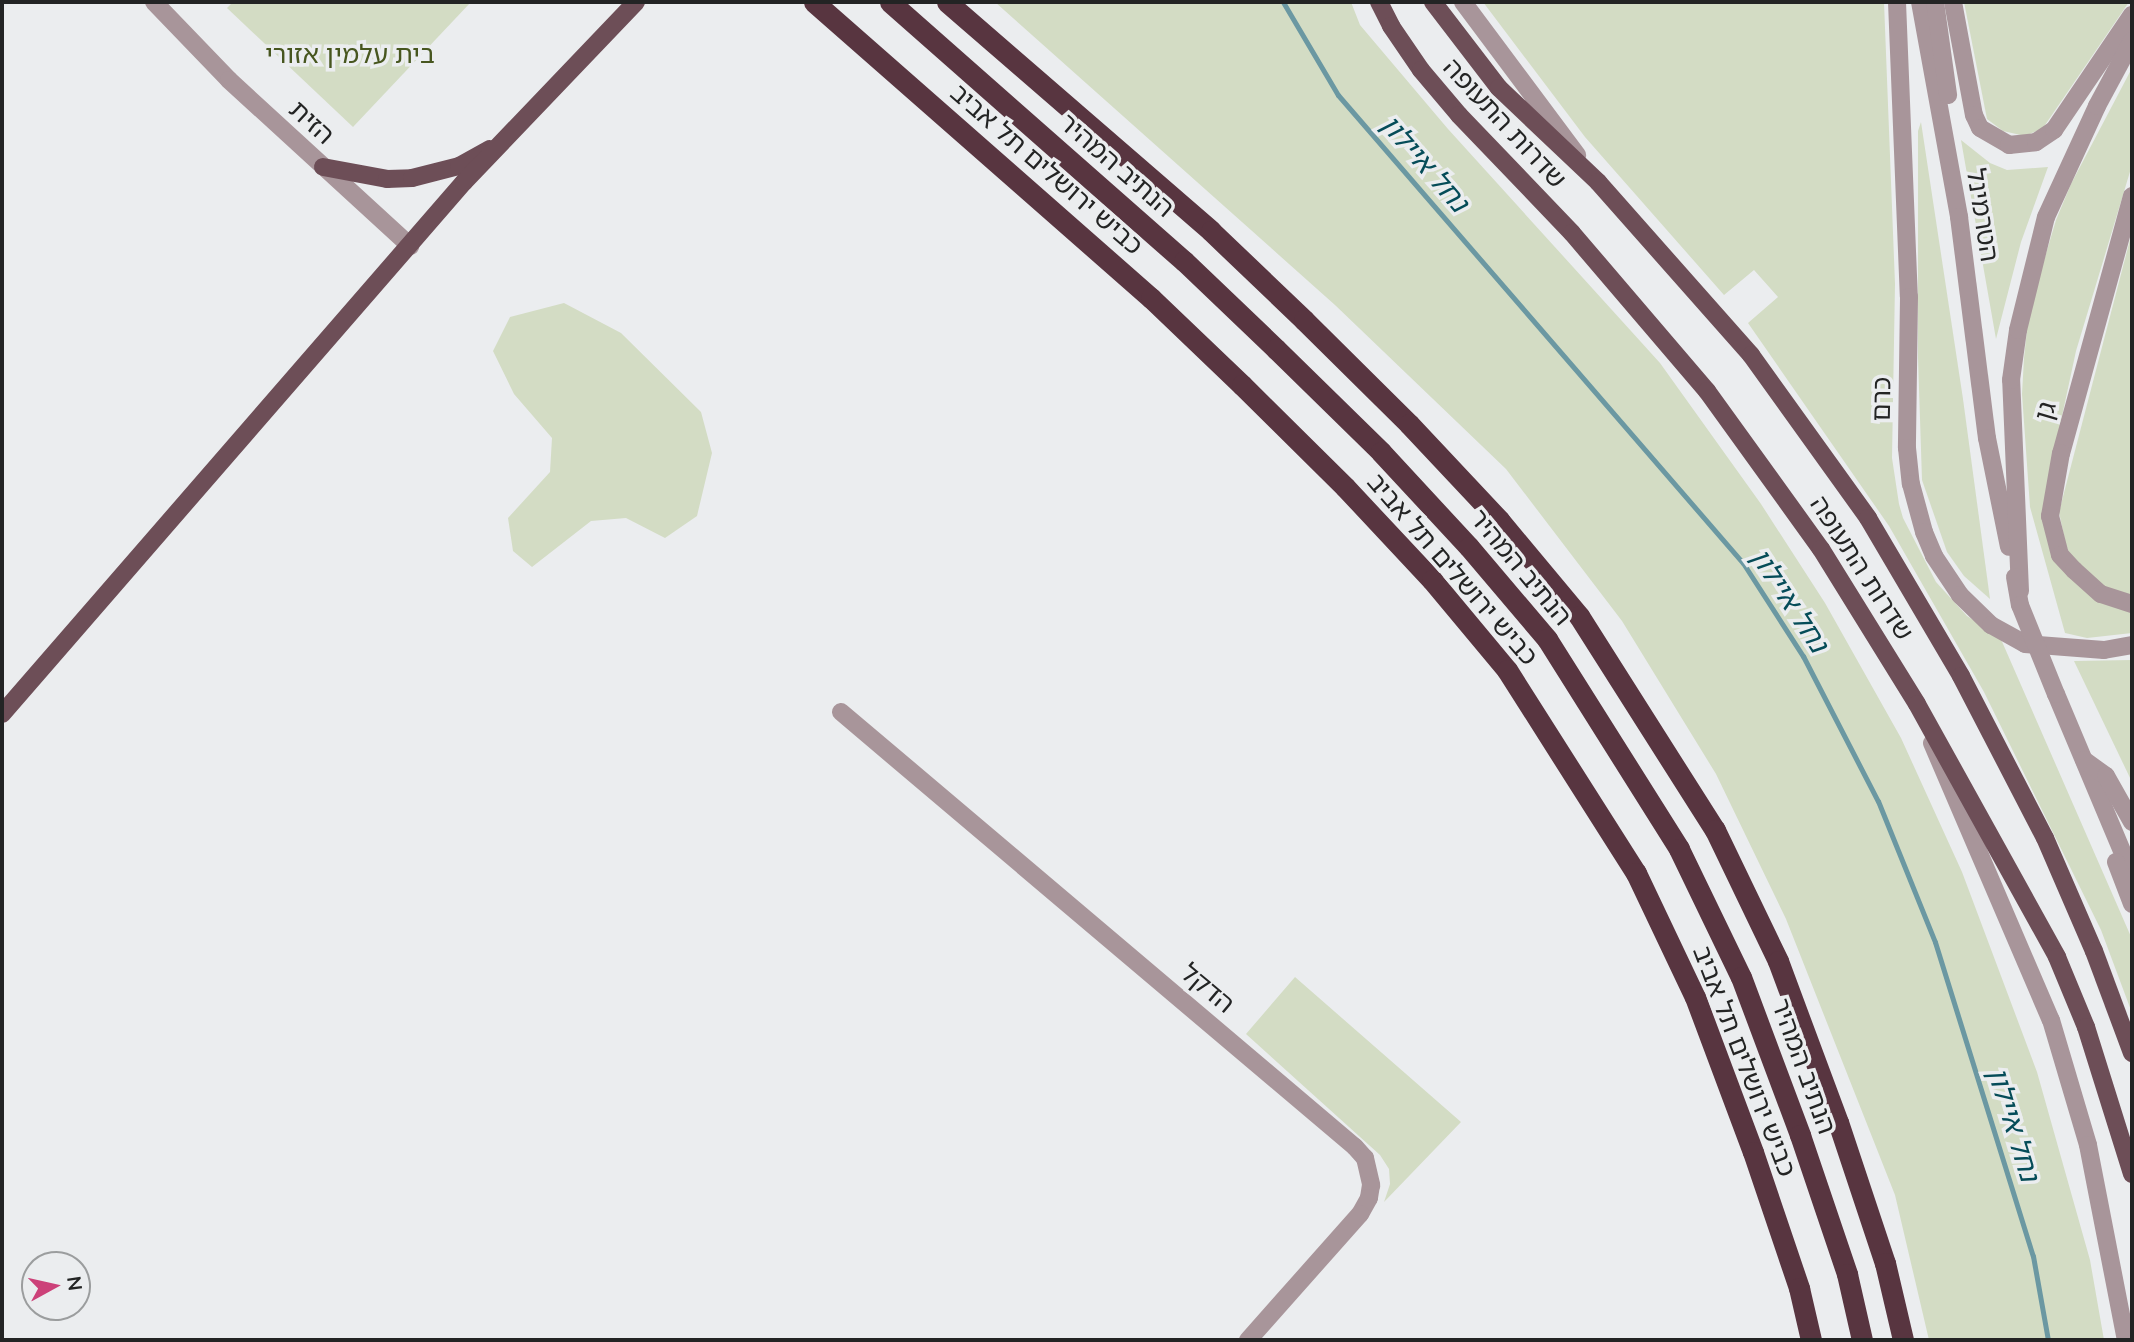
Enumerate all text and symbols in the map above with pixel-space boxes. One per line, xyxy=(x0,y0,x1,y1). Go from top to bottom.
park label: בית עלמין אזורי xyxy=(265,38,435,70)
street label: שדרות התעופה xyxy=(1437,52,1573,194)
street label: כביש ירושלים תל אביב xyxy=(944,77,1150,261)
street label: הזית xyxy=(283,94,341,150)
street label: הנתיב המהיר xyxy=(1053,107,1181,223)
water label: נחל איילון xyxy=(1374,108,1476,218)
street label: הטרמינל xyxy=(1960,166,2006,264)
street label: כרם xyxy=(1865,376,1897,422)
street label: גן xyxy=(2027,398,2063,424)
street label: כביש ירושלים תל אביב xyxy=(1361,466,1545,672)
street label: שדרות התעופה xyxy=(1804,490,1920,646)
street label: הנתיב המהיר xyxy=(1463,503,1579,631)
water label: נחל איילון xyxy=(1744,542,1836,658)
street label: כביש ירושלים תל אביב xyxy=(1687,941,1803,1181)
street label: הדקל xyxy=(1175,957,1241,1019)
street label: הנתיב המהיר xyxy=(1765,994,1843,1138)
water label: נחל איילון xyxy=(1981,1063,2047,1185)
north arrow xyxy=(21,1251,91,1321)
text: N xyxy=(62,1275,88,1292)

